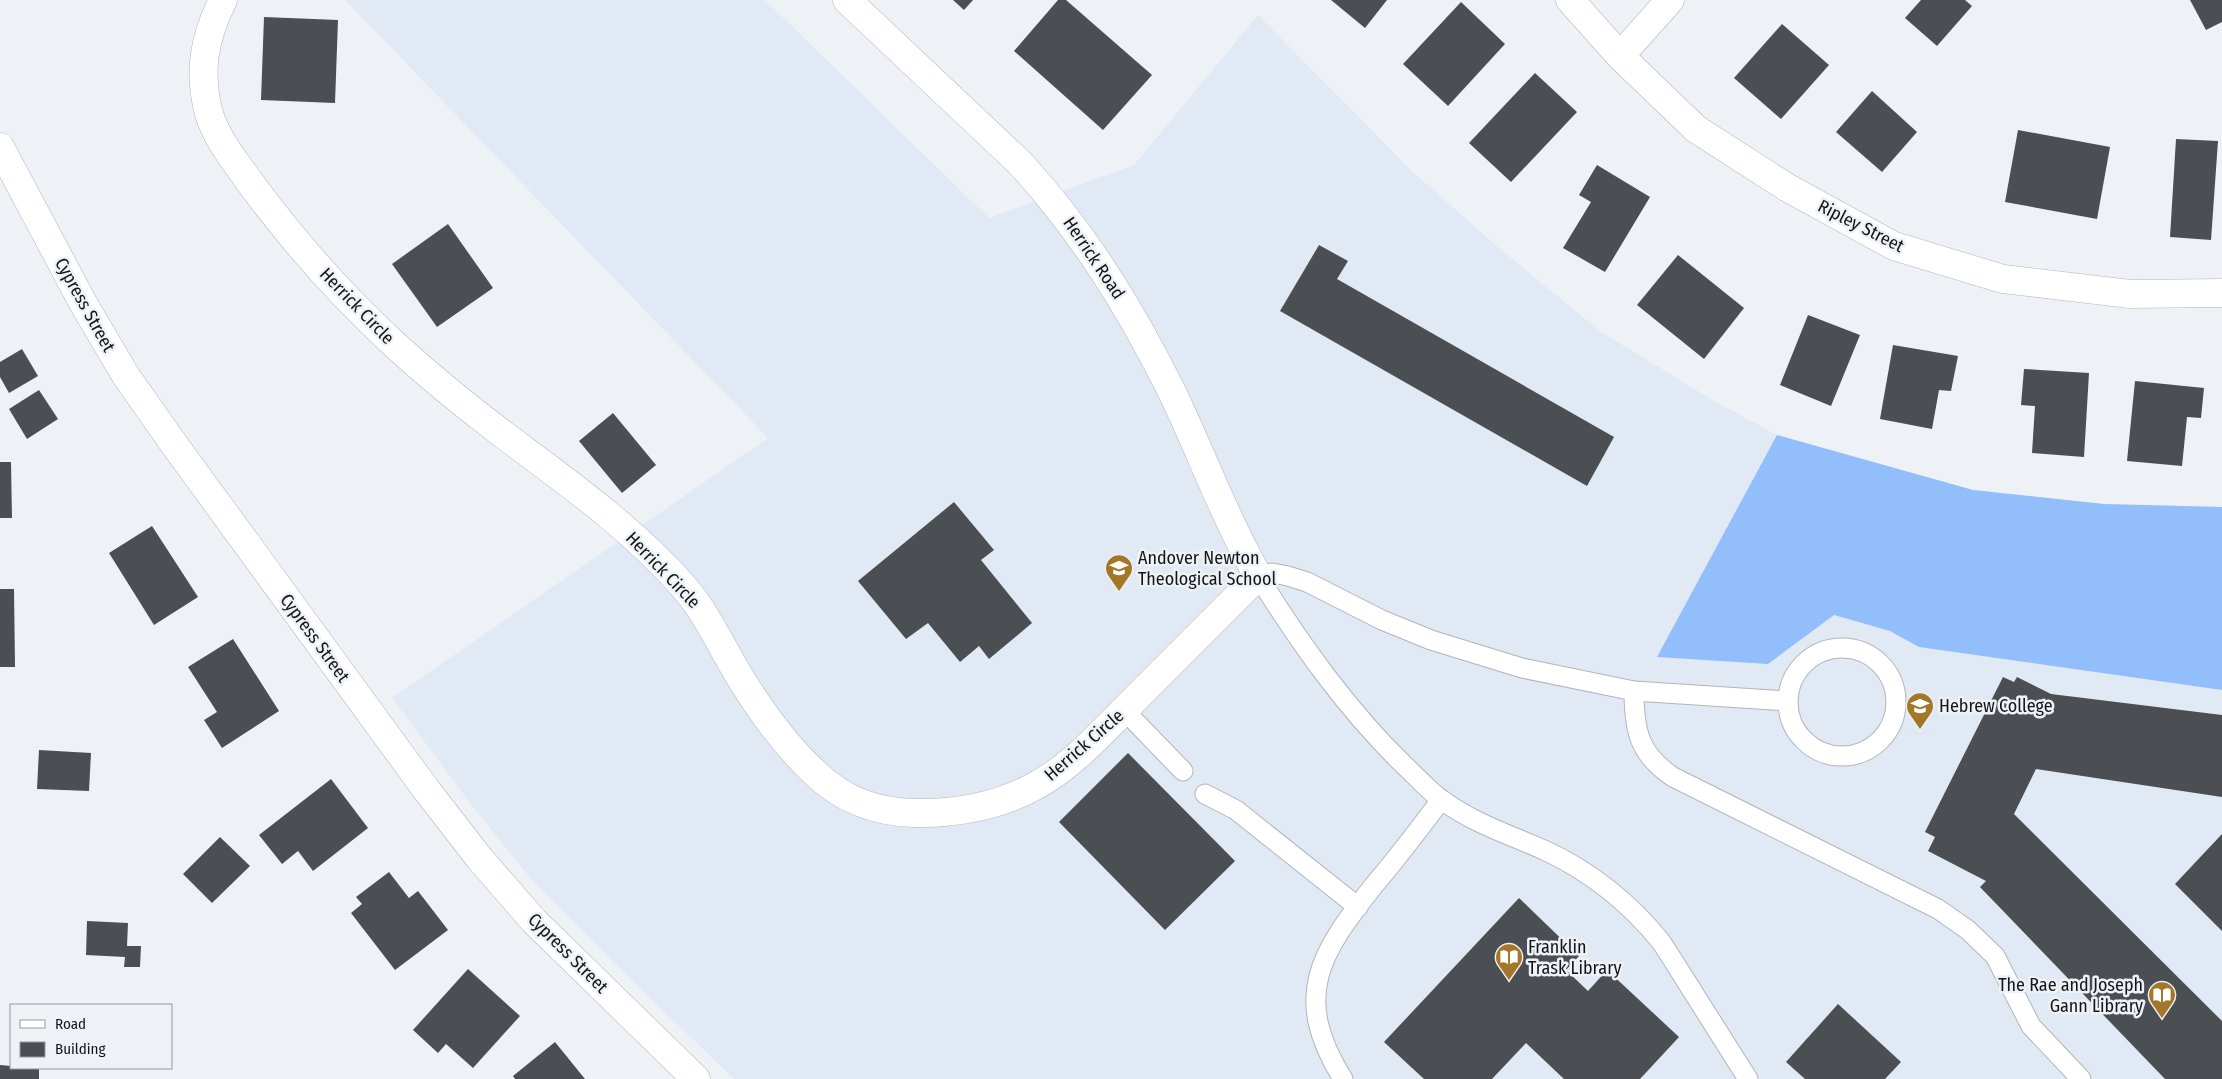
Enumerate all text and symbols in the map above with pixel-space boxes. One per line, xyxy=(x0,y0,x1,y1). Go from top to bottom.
street label: Ripley Street xyxy=(1814,195,1908,257)
street label: Herrick Road xyxy=(1058,213,1130,303)
street label: Cypress Street xyxy=(50,254,120,356)
street label: Herrick Circle xyxy=(315,263,399,349)
street label: Herrick Circle xyxy=(621,527,705,613)
place label: Andover Newton Theological School xyxy=(1138,547,1277,590)
school or university icon: Andover Newton Theological School xyxy=(1104,553,1134,592)
street label: Cypress Street xyxy=(275,589,355,687)
school or university icon: Hebrew College xyxy=(1905,691,1935,730)
place label: Hebrew College xyxy=(1939,695,2053,717)
street label: Herrick Circle xyxy=(1040,705,1128,785)
street label: Cypress Street xyxy=(523,908,613,998)
place label: Franklin Trask Library xyxy=(1528,936,1621,979)
library icon: Franklin Trask Library xyxy=(1494,942,1524,981)
place label: The Rae and Joseph Gann Library xyxy=(1998,974,2143,1017)
library icon: The Rae and Joseph Gann Library xyxy=(2147,980,2177,1019)
legend xyxy=(10,1004,172,1069)
text: Road xyxy=(55,1015,86,1033)
text: Building xyxy=(55,1040,106,1058)

